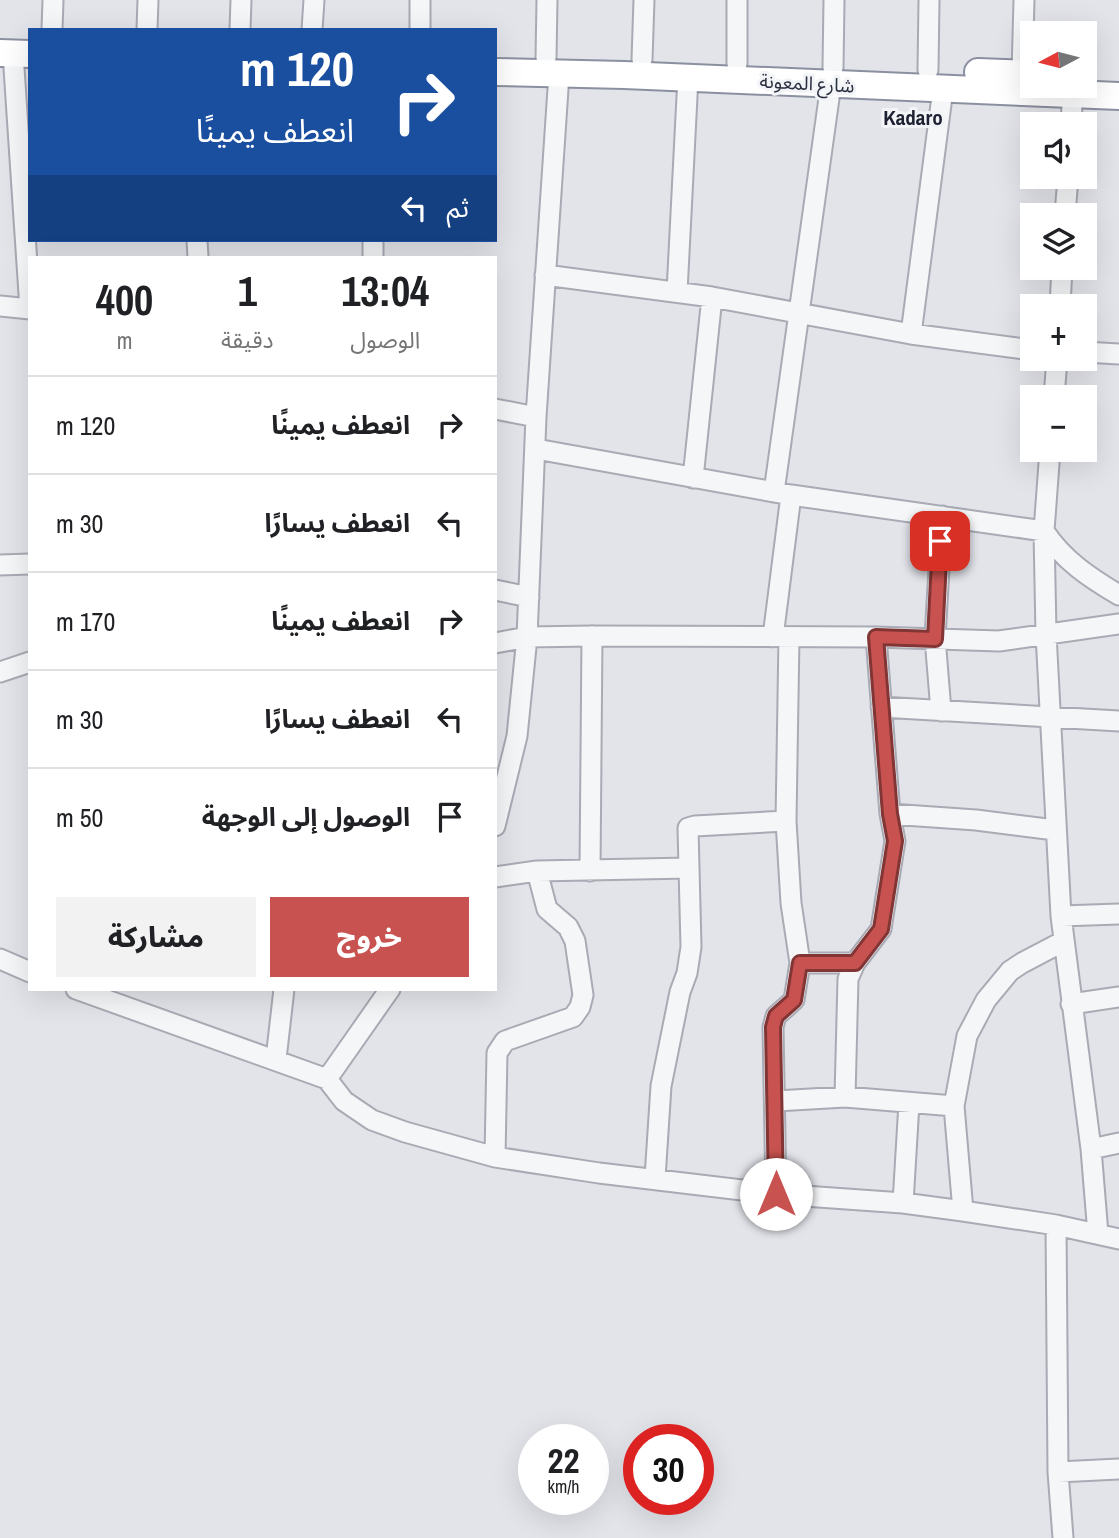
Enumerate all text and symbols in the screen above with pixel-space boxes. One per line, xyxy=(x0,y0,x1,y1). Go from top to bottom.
north arrow xyxy=(1020,21,1097,98)
map controls xyxy=(1020,21,1097,462)
text: 120 m xyxy=(240,35,354,101)
icon: right xyxy=(378,56,469,147)
street label: شارع المعونة xyxy=(759,68,855,99)
district label: Kadaro xyxy=(883,103,943,132)
text: انعطف يمينًا xyxy=(196,109,354,152)
button: sound xyxy=(1020,112,1097,189)
icon: left xyxy=(395,189,433,227)
text: ثم xyxy=(447,190,469,225)
button: layers xyxy=(1020,203,1097,280)
text: 1 xyxy=(238,263,257,319)
text: 13:04 xyxy=(341,263,429,319)
text: 400 xyxy=(96,272,153,328)
button: + xyxy=(1020,294,1097,371)
text: دقيقة xyxy=(221,324,273,355)
text: الوصول xyxy=(350,324,420,355)
text: m xyxy=(117,325,132,356)
button: − xyxy=(1020,385,1097,462)
icon: right xyxy=(431,406,469,444)
text: انعطف يمينًا xyxy=(271,407,410,442)
text: 120 m xyxy=(56,408,115,443)
icon: left xyxy=(431,504,469,542)
text: انعطف يسارًا xyxy=(264,505,410,540)
text: 30 m xyxy=(56,506,103,541)
pin xyxy=(910,511,970,571)
icon: arrive xyxy=(921,522,959,560)
icon: right xyxy=(431,602,469,640)
text: انعطف يمينًا xyxy=(271,603,410,638)
text: 170 m xyxy=(56,604,115,639)
icon: left xyxy=(431,700,469,738)
text: انعطف يسارًا xyxy=(264,701,410,736)
text: 30 m xyxy=(56,702,103,737)
icon: arrive xyxy=(431,798,469,836)
text: الوصول إلى الوجهة xyxy=(202,799,410,834)
text: 50 m xyxy=(56,800,103,835)
button: مشاركة xyxy=(56,897,256,977)
button: خروج xyxy=(270,897,469,977)
position arrow xyxy=(739,1157,813,1231)
speed limit sign: 30 xyxy=(623,1424,714,1515)
text: 22 xyxy=(548,1437,579,1484)
text: km/h xyxy=(548,1474,580,1499)

